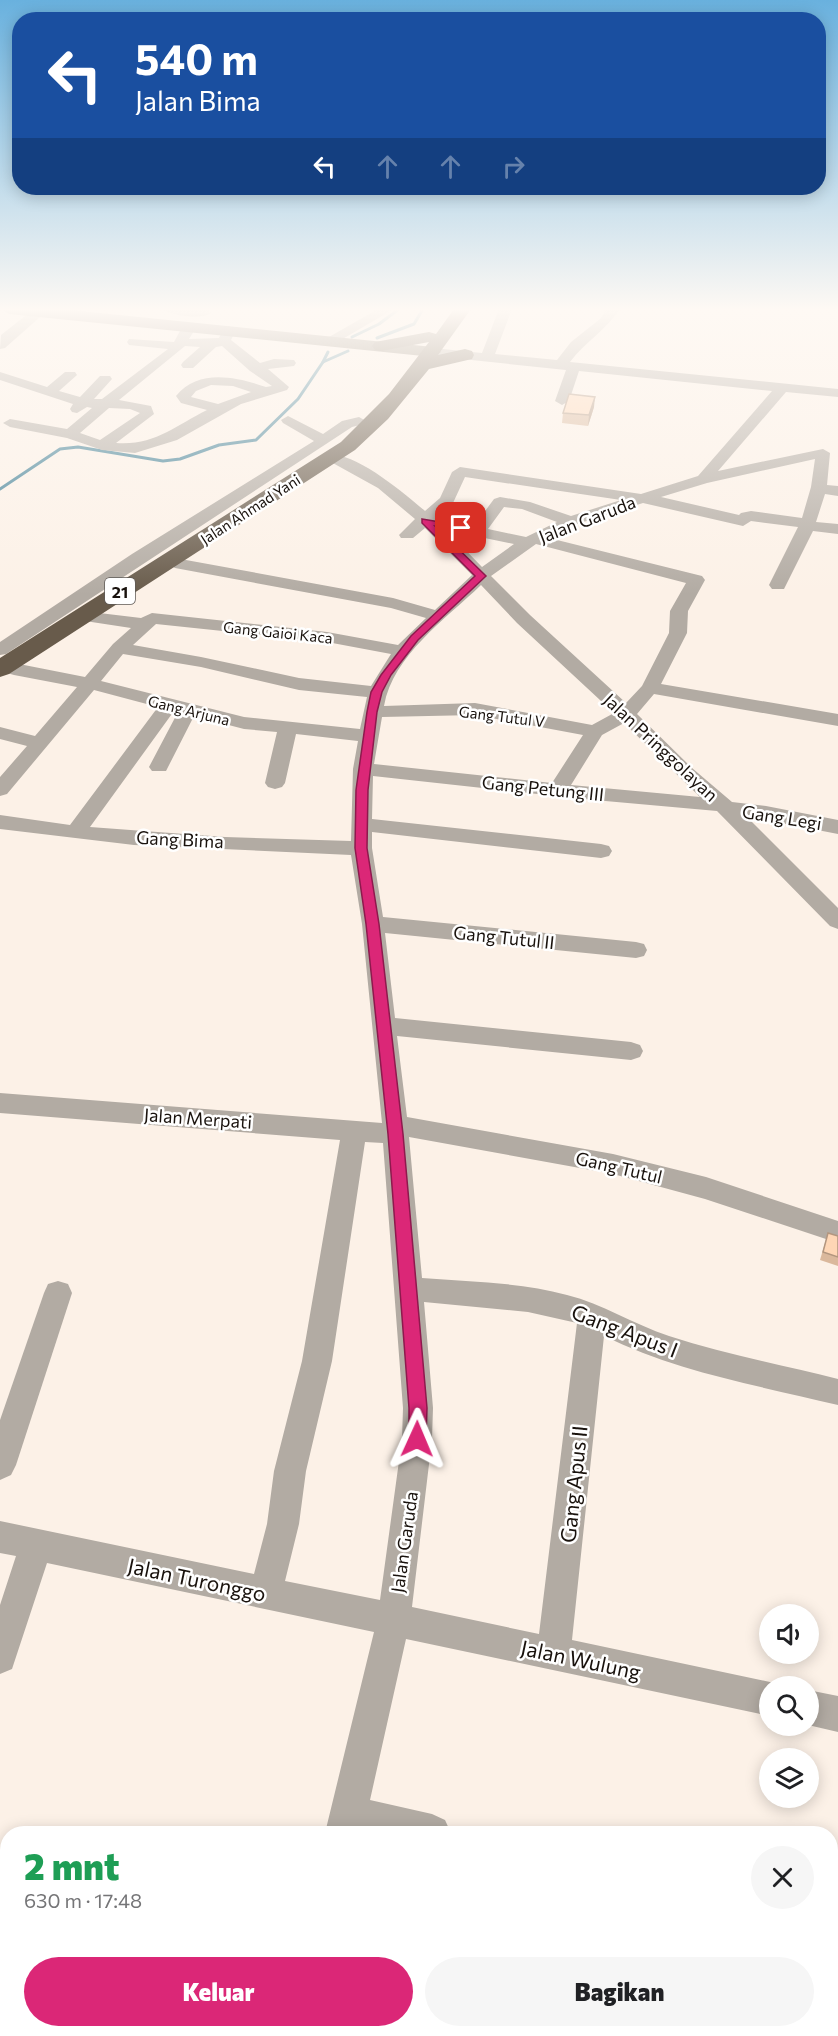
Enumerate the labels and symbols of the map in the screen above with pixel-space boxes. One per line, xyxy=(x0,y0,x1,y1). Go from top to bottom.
street label: Jalan Ahmad Yani xyxy=(197,470,303,548)
street label: Jalan Garuda xyxy=(535,490,639,548)
pin xyxy=(435,502,486,553)
road number: 21 xyxy=(105,578,135,604)
street label: Gang Gaioi Kaca xyxy=(222,617,334,647)
street label: Jalan Pringgolayan xyxy=(599,688,723,806)
street label: Gang Arjuna xyxy=(146,691,232,729)
street label: Gang Tutul V xyxy=(458,702,546,730)
street label: Gang Petung III xyxy=(481,771,605,805)
street label: Gang Legi xyxy=(741,800,823,834)
street label: Gang Bima xyxy=(136,826,224,852)
street label: Gang Tutul II xyxy=(452,921,556,953)
street label: Jalan Merpati xyxy=(143,1103,253,1133)
street label: Gang Tutul xyxy=(574,1146,664,1188)
street label: Gang Apus I xyxy=(568,1298,682,1362)
position arrow xyxy=(385,1407,449,1471)
street label: Gang Apus II xyxy=(554,1424,592,1544)
street label: Jalan Garuda xyxy=(386,1490,422,1594)
street label: Jalan Turonggo xyxy=(126,1552,268,1606)
street label: Jalan Wulung xyxy=(519,1634,643,1684)

